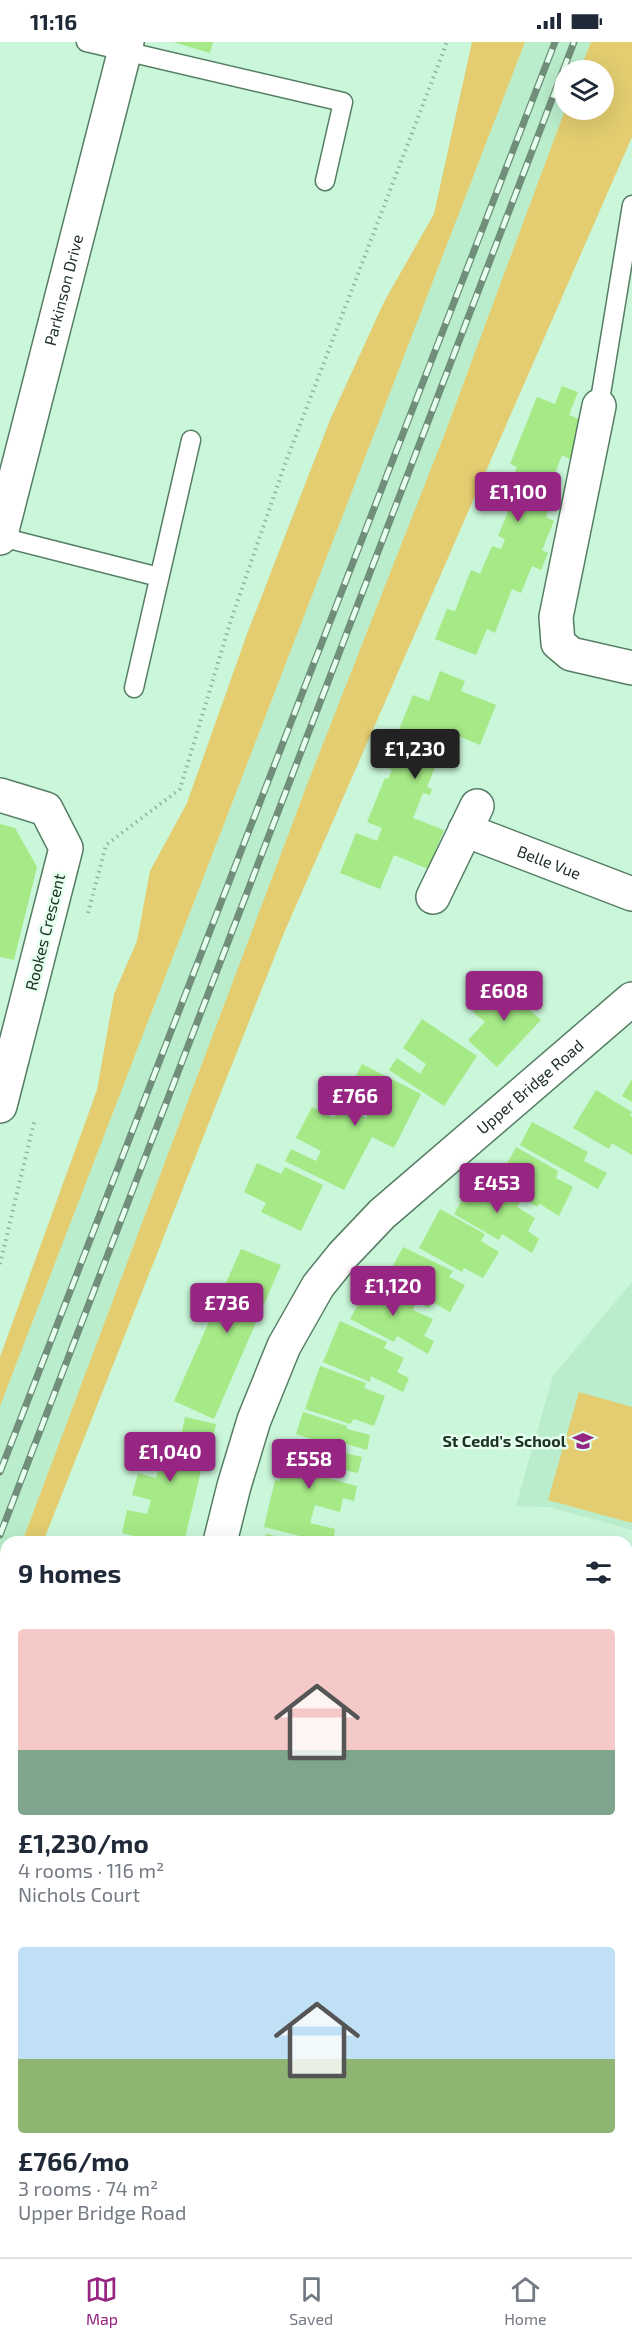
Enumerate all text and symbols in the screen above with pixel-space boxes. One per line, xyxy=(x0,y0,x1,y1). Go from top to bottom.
text: 11:16 xyxy=(30,8,77,34)
map controls xyxy=(554,60,614,120)
button: layers xyxy=(554,60,614,120)
street label: Parkinson Drive xyxy=(40,232,86,348)
pin: £1,100 xyxy=(469,472,567,523)
text: £1,100 xyxy=(489,479,547,503)
pin: £1,230 xyxy=(366,729,464,780)
text: £1,230 xyxy=(385,736,445,760)
street label: Belle Vue xyxy=(515,841,584,883)
street label: Rookes Crescent xyxy=(21,871,68,992)
pin: £608 xyxy=(468,971,540,1022)
text: £608 xyxy=(480,978,528,1002)
street label: Upper Bridge Road xyxy=(472,1035,587,1138)
pin: £766 xyxy=(319,1076,391,1127)
text: £766 xyxy=(332,1083,378,1107)
pin: £453 xyxy=(461,1163,533,1214)
text: £453 xyxy=(474,1170,520,1194)
pin: £1,120 xyxy=(344,1266,442,1317)
text: £1,120 xyxy=(364,1273,422,1297)
pin: £736 xyxy=(191,1283,263,1334)
text: £736 xyxy=(204,1290,250,1314)
school or university icon: St Cedd's School xyxy=(571,1429,595,1453)
place label: St Cedd's School xyxy=(443,1431,567,1450)
pin: £1,040 xyxy=(121,1432,219,1483)
text: £1,040 xyxy=(138,1439,202,1463)
pin: £558 xyxy=(273,1439,345,1490)
text: £558 xyxy=(286,1446,332,1470)
icon: filters xyxy=(582,1556,615,1589)
text: 9 homes xyxy=(18,1557,121,1588)
icon: home xyxy=(263,1668,371,1776)
text: £1,230/mo xyxy=(18,1827,149,1858)
text: 4 rooms · 116 m² xyxy=(18,1858,164,1882)
text: Nichols Court xyxy=(18,1882,140,1906)
icon: home xyxy=(263,1986,371,2094)
text: £766/mo xyxy=(18,2145,129,2176)
text: 3 rooms · 74 m² xyxy=(18,2176,158,2200)
text: Upper Bridge Road xyxy=(18,2200,187,2224)
tab: Map xyxy=(85,2273,118,2328)
tab: Saved xyxy=(289,2273,333,2328)
tab: Home xyxy=(504,2273,547,2328)

